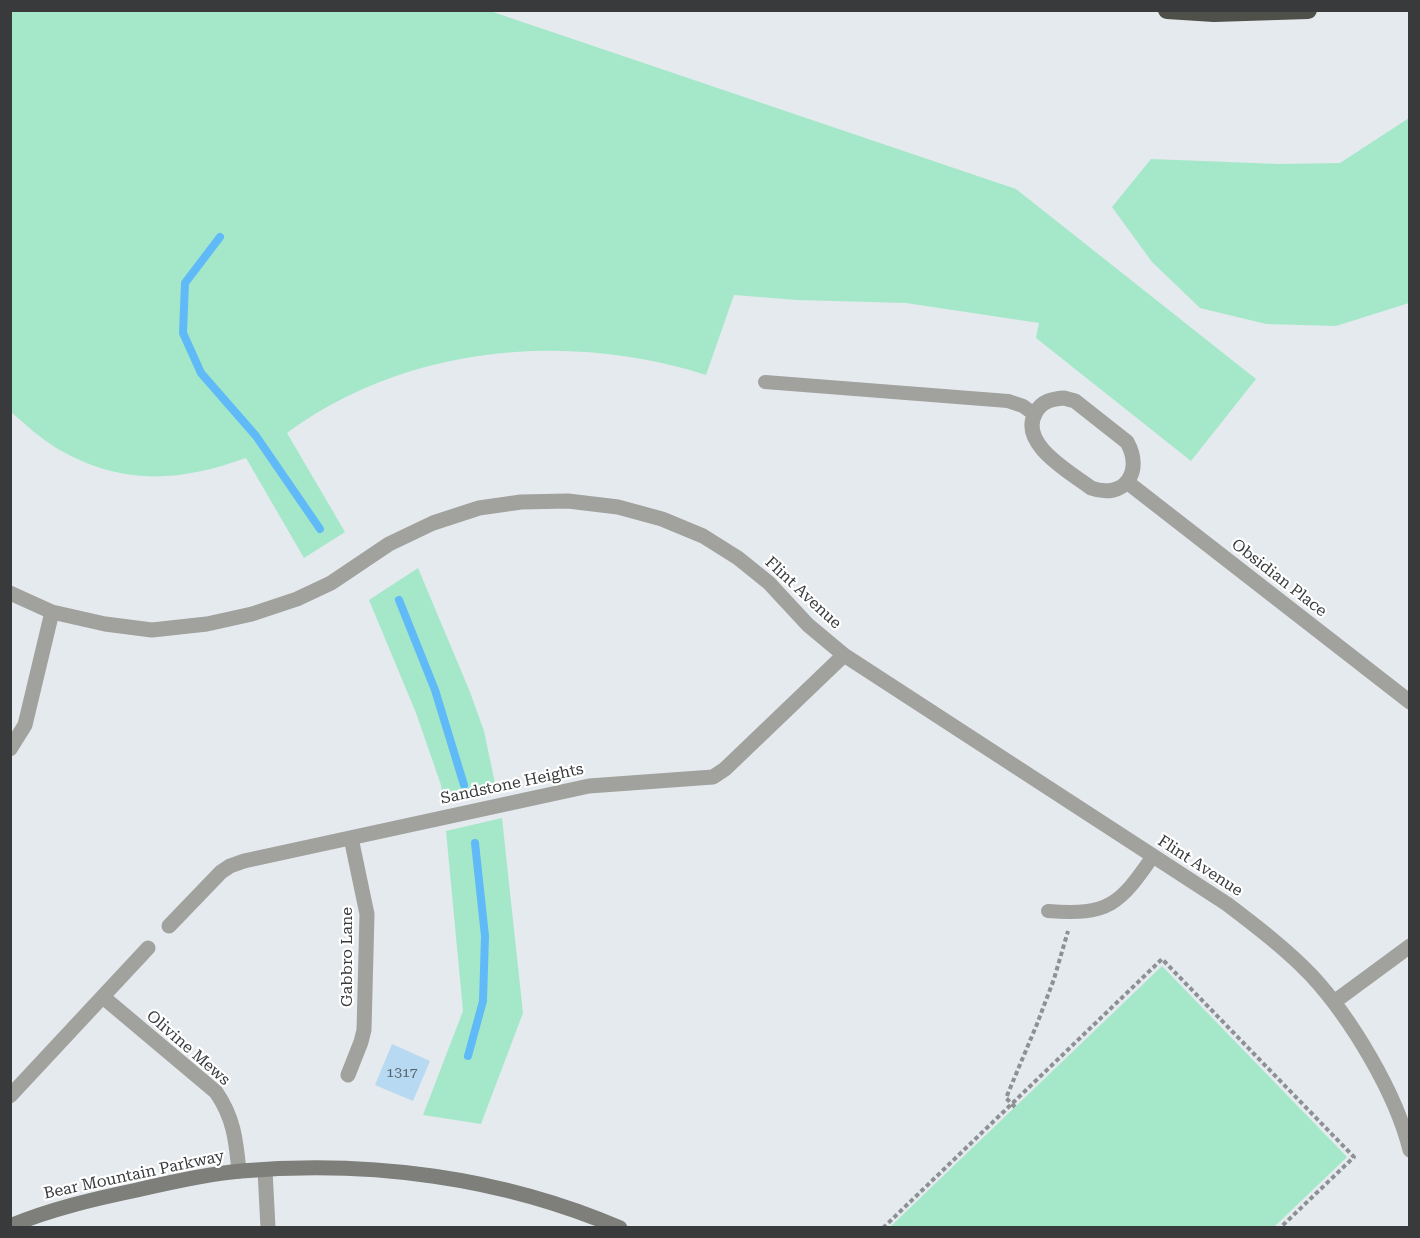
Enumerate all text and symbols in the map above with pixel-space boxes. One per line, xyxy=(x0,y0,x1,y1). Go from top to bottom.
street label: Obsidian Place xyxy=(1228,535,1330,621)
street label: Flint Avenue xyxy=(761,553,845,633)
street label: Sandstone Heights xyxy=(439,759,585,809)
street label: Flint Avenue xyxy=(1154,831,1246,901)
street label: Gabbro Lane xyxy=(337,907,357,1007)
street label: Olivine Mews xyxy=(142,1006,234,1090)
house number: 1317 xyxy=(386,1065,418,1081)
street label: Bear Mountain Parkway xyxy=(42,1146,226,1204)

